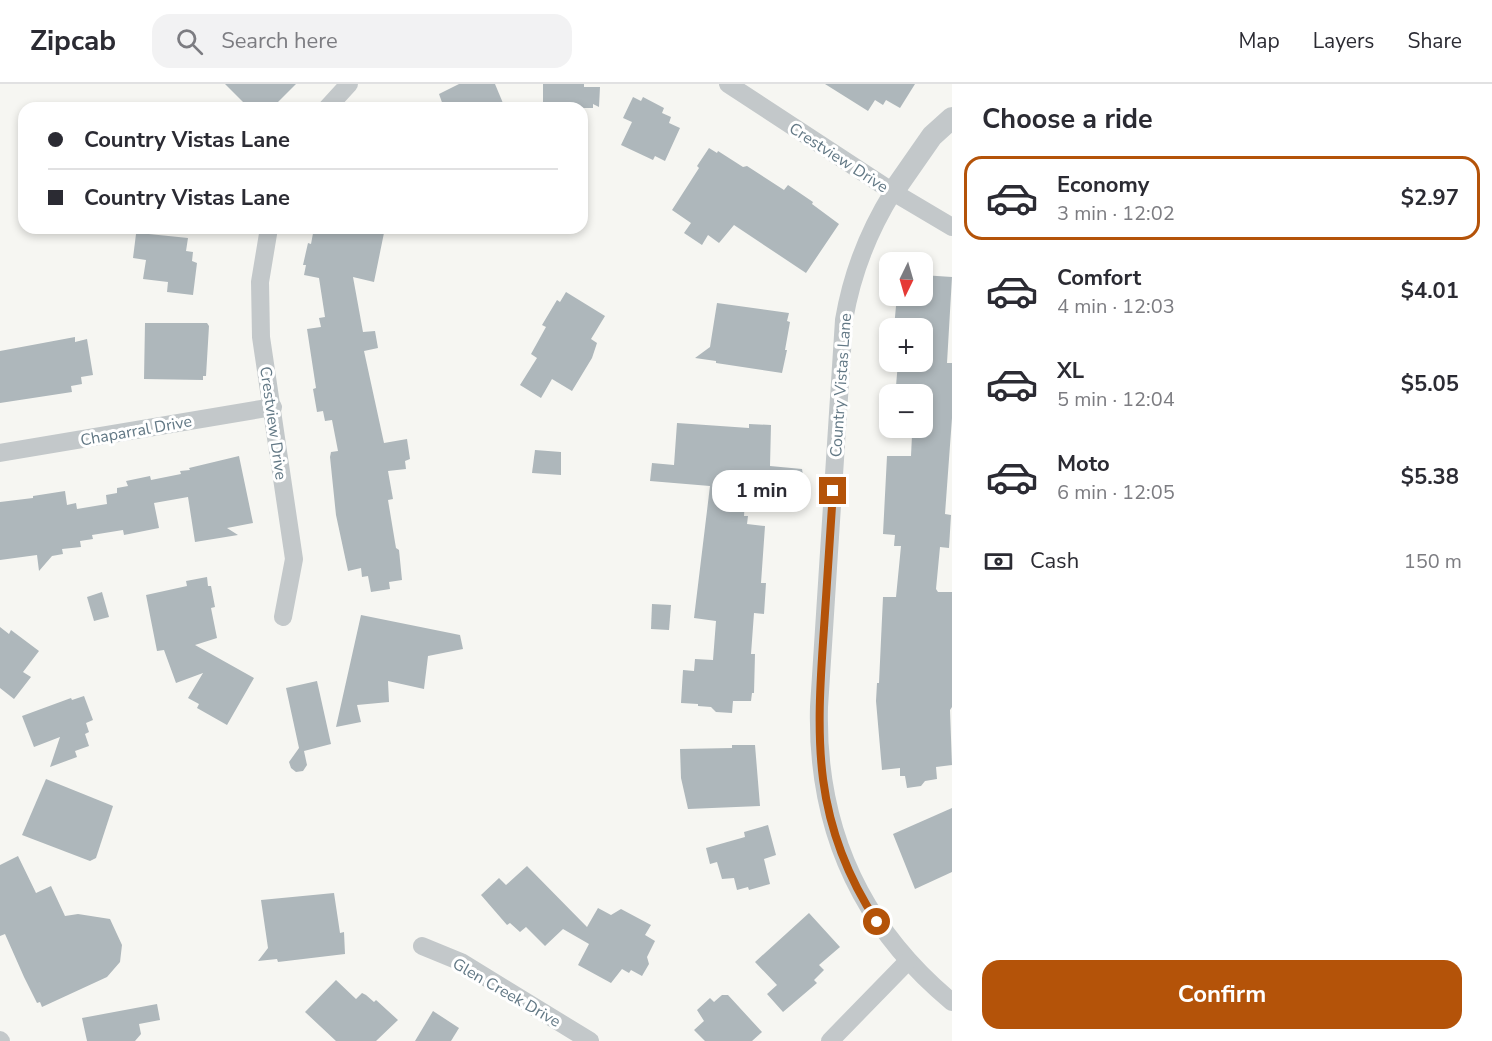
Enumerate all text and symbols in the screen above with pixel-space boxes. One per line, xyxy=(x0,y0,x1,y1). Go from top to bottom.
search box xyxy=(152,14,572,68)
text: Zipcab xyxy=(30,22,116,60)
icon: search xyxy=(173,25,206,58)
text: Search here xyxy=(221,26,338,56)
text: Map xyxy=(1238,27,1280,55)
text: Layers xyxy=(1313,27,1374,55)
text: Share xyxy=(1407,27,1462,55)
text: Choose a ride xyxy=(982,101,1153,138)
street label: Crestview Drive xyxy=(785,118,892,198)
text: Country Vistas Lane xyxy=(84,125,290,155)
text: Economy xyxy=(1057,170,1149,200)
icon: car xyxy=(985,171,1039,225)
text: Country Vistas Lane xyxy=(84,183,290,213)
text: $2.97 xyxy=(1401,183,1459,213)
text: 3 min · 12:02 xyxy=(1057,200,1175,227)
north arrow xyxy=(879,252,933,306)
map controls xyxy=(879,252,933,438)
text: Comfort xyxy=(1057,263,1141,293)
icon: car xyxy=(985,264,1039,318)
text: $4.01 xyxy=(1401,276,1459,306)
text: 4 min · 12:03 xyxy=(1057,293,1175,320)
street label: Country Vistas Lane xyxy=(825,312,857,458)
button: + xyxy=(879,318,933,372)
text: XL xyxy=(1057,356,1084,386)
icon: car xyxy=(985,357,1039,411)
street label: Crestview Drive xyxy=(254,365,292,481)
text: $5.05 xyxy=(1401,369,1459,399)
button: − xyxy=(879,384,933,438)
text: 5 min · 12:04 xyxy=(1057,386,1175,413)
street label: Chaparral Drive xyxy=(79,410,194,452)
text: Moto xyxy=(1057,449,1110,479)
icon: car xyxy=(985,450,1039,504)
text: $5.38 xyxy=(1401,462,1459,492)
callout: 1 min xyxy=(713,470,812,512)
text: 1 min xyxy=(736,477,787,504)
route end xyxy=(819,477,846,504)
text: 6 min · 12:05 xyxy=(1057,479,1175,506)
icon: cash xyxy=(982,545,1015,578)
text: Cash xyxy=(1030,546,1079,576)
text: 150 m xyxy=(1404,548,1462,575)
route start xyxy=(863,908,890,935)
street label: Glen Creek Drive xyxy=(448,953,565,1033)
button: Confirm xyxy=(982,960,1462,1029)

